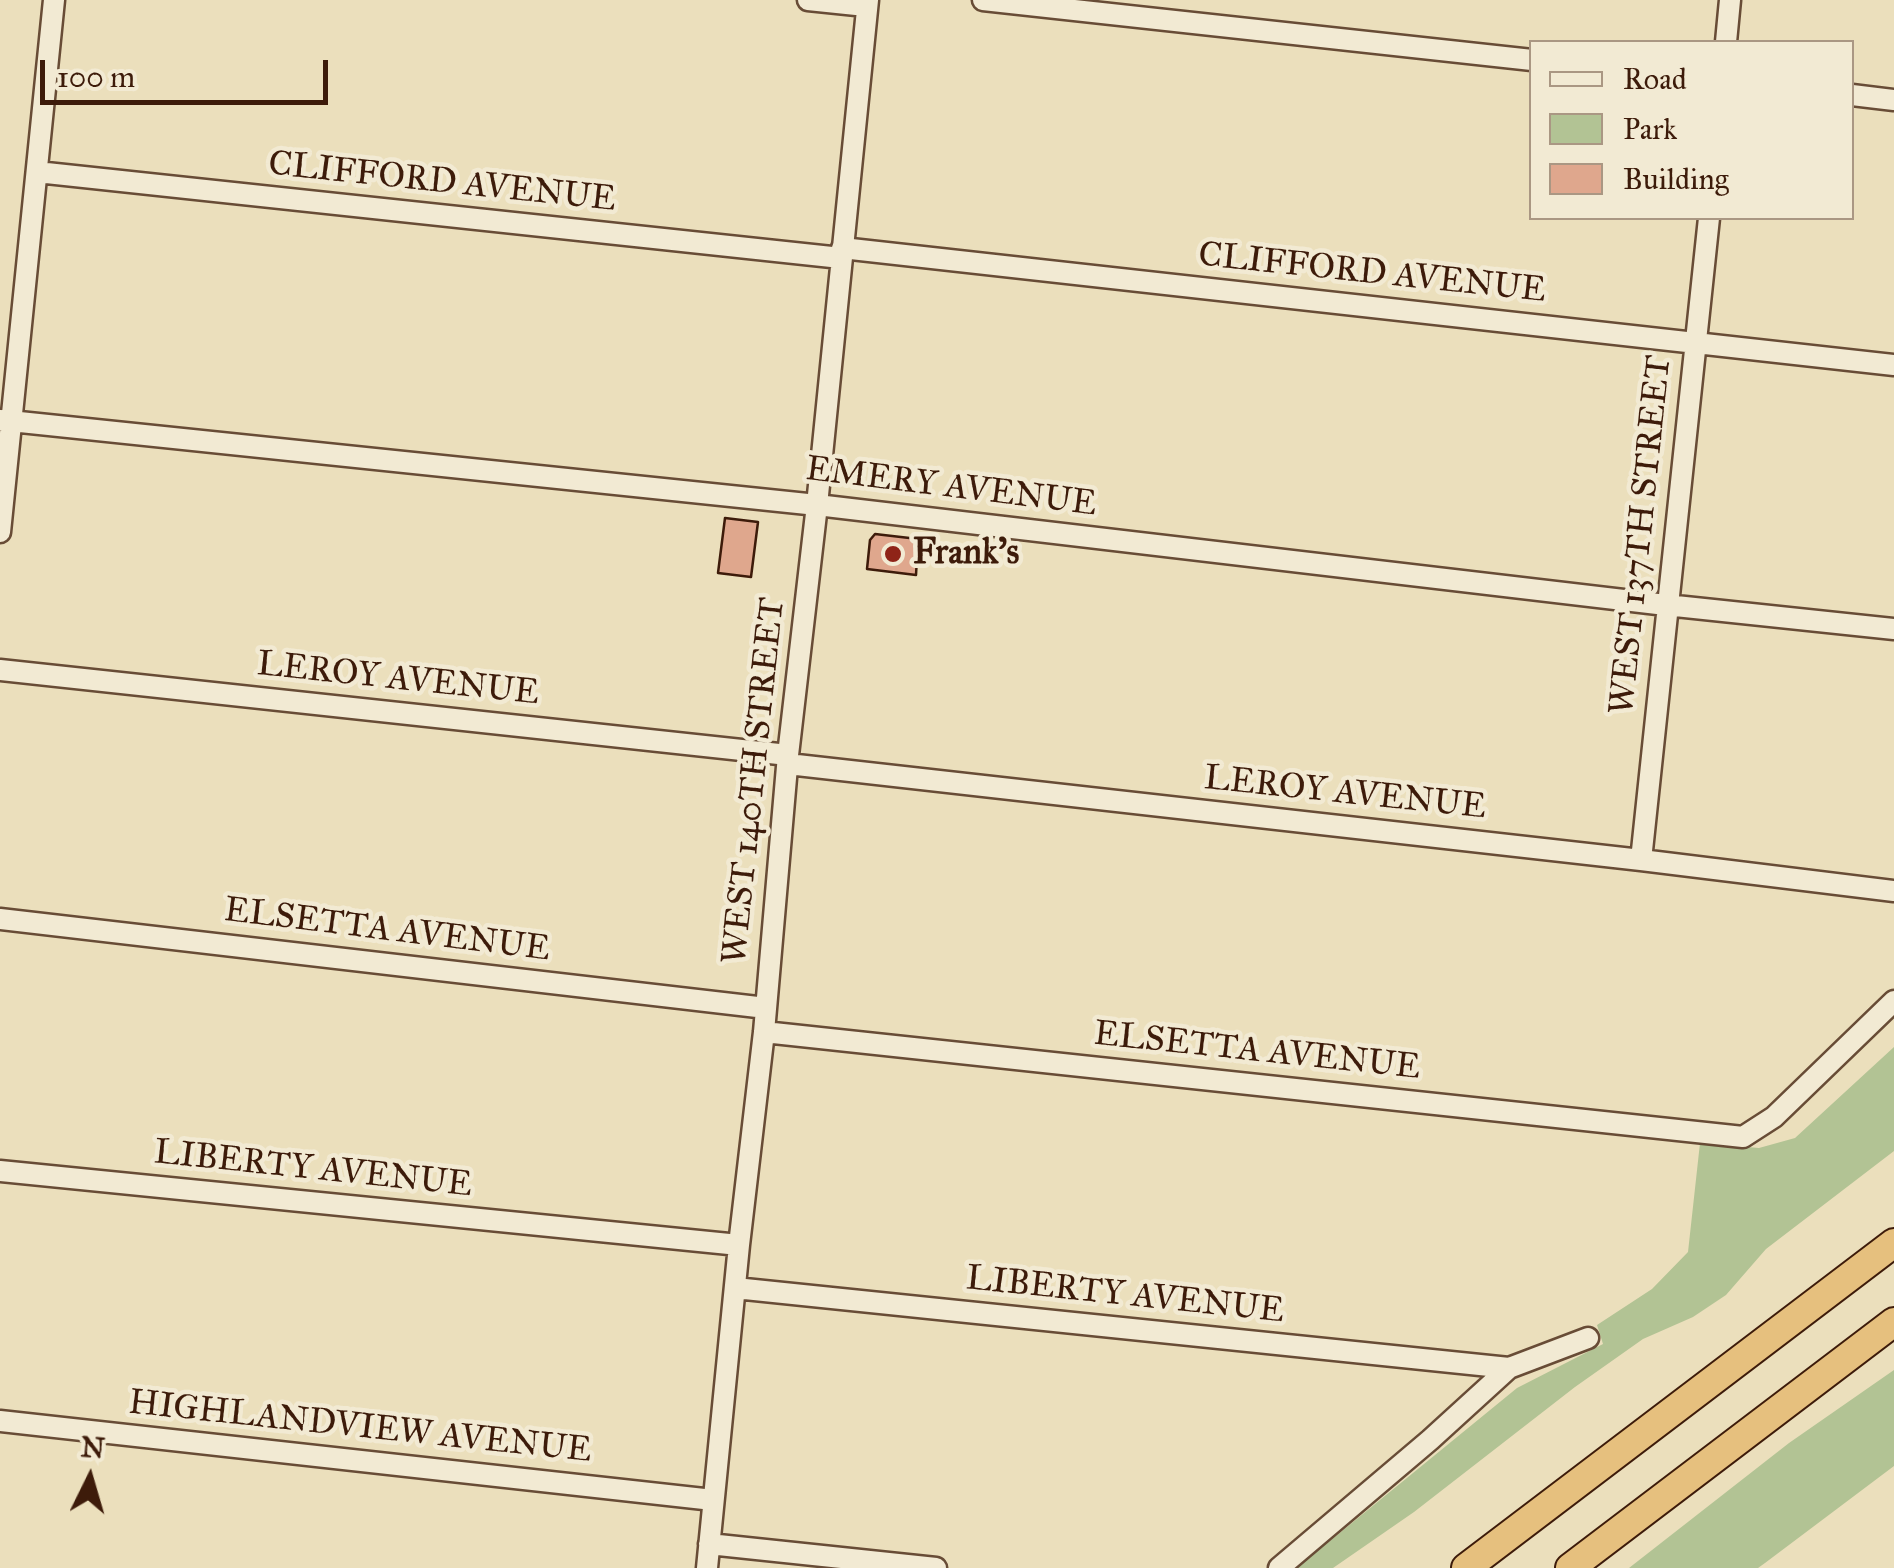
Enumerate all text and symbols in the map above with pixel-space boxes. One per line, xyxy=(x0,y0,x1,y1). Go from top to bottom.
scale bar xyxy=(45,40,332,102)
legend xyxy=(1529,40,1854,220)
text: 100 m xyxy=(57,59,135,95)
text: Road xyxy=(1623,61,1687,97)
text: Park xyxy=(1623,111,1677,147)
street label: CLIFFORD AVENUE xyxy=(266,144,618,222)
text: Building xyxy=(1623,161,1729,197)
street label: CLIFFORD AVENUE xyxy=(1196,235,1548,313)
street label: WEST 137TH STREET xyxy=(1602,353,1682,717)
street label: EMERY AVENUE xyxy=(803,449,1099,527)
place label: Frank's xyxy=(913,533,1019,575)
marker: Frank's xyxy=(882,543,904,565)
street label: WEST 140TH STREET xyxy=(715,596,795,966)
street label: LEROY AVENUE xyxy=(255,644,541,716)
street label: LEROY AVENUE xyxy=(1202,758,1488,830)
street label: ELSETTA AVENUE xyxy=(222,890,552,972)
street label: ELSETTA AVENUE xyxy=(1092,1014,1422,1090)
street label: LIBERTY AVENUE xyxy=(152,1132,474,1208)
street label: LIBERTY AVENUE xyxy=(964,1258,1286,1334)
street label: HIGHLANDVIEW AVENUE xyxy=(127,1383,593,1473)
north arrow xyxy=(40,1428,140,1528)
text: N xyxy=(79,1429,106,1466)

